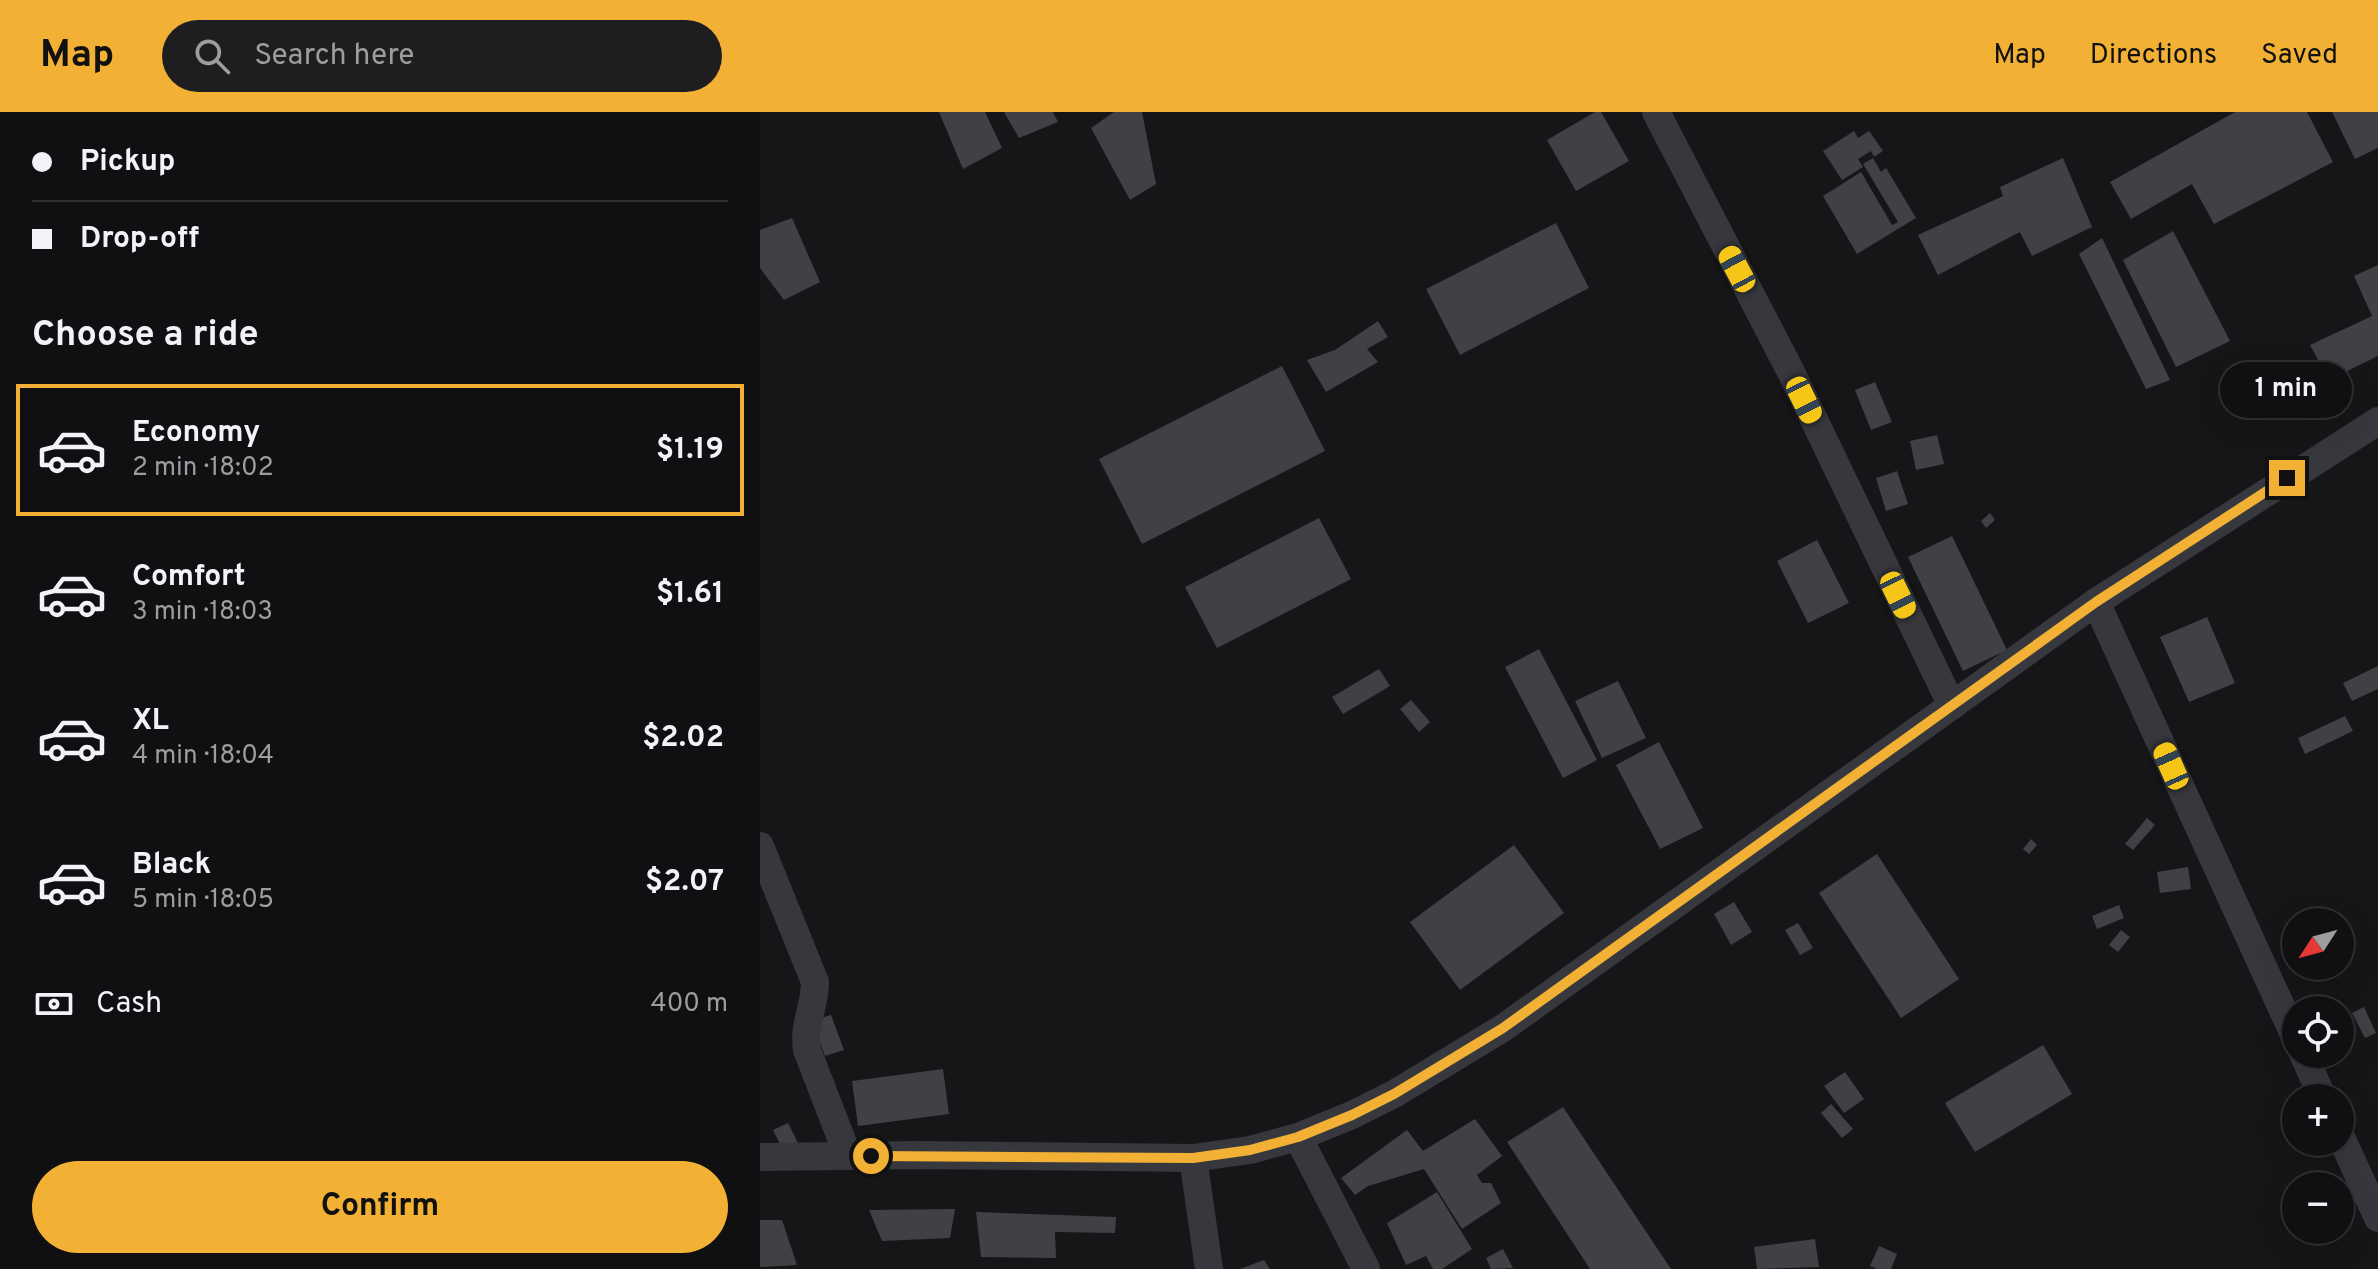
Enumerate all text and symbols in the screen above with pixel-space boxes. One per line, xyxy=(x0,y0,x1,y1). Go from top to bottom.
search box xyxy=(162,20,722,92)
text: Map xyxy=(40,32,114,81)
icon: search xyxy=(190,34,234,78)
text: Search here xyxy=(254,38,414,75)
text: Map xyxy=(1993,38,2046,74)
text: Directions xyxy=(2090,38,2217,74)
text: Saved xyxy=(2261,38,2338,74)
text: Pickup xyxy=(80,144,175,181)
text: Drop-off xyxy=(80,221,199,258)
car xyxy=(1715,242,1759,296)
text: Choose a ride xyxy=(32,313,258,359)
callout: 1 min xyxy=(2221,362,2353,418)
car xyxy=(1783,373,1825,427)
text: 1 min xyxy=(2255,373,2317,406)
icon: car xyxy=(36,414,108,486)
text: Economy xyxy=(132,415,260,452)
text: $1.19 xyxy=(656,432,724,469)
text: 2 min · 18:02 xyxy=(132,452,274,485)
route end xyxy=(2269,460,2305,496)
icon: car xyxy=(36,558,108,630)
text: Comfort xyxy=(132,559,245,596)
car xyxy=(1877,568,1919,622)
text: $1.61 xyxy=(656,576,724,613)
text: 3 min · 18:03 xyxy=(132,596,273,629)
icon: car xyxy=(36,702,108,774)
text: XL xyxy=(132,703,169,740)
text: $2.02 xyxy=(642,720,724,757)
car xyxy=(2150,739,2192,793)
text: 4 min · 18:04 xyxy=(132,740,274,773)
icon: car xyxy=(36,846,108,918)
text: Black xyxy=(132,847,211,884)
text: $2.07 xyxy=(645,864,724,901)
text: 5 min · 18:05 xyxy=(132,884,274,917)
north arrow xyxy=(2282,908,2354,980)
map controls xyxy=(2282,908,2354,1244)
icon: cash xyxy=(32,982,76,1026)
text: Cash xyxy=(96,986,162,1023)
text: 400 m xyxy=(651,988,728,1021)
button: locate xyxy=(2282,996,2354,1068)
button: + xyxy=(2282,1084,2354,1156)
route start xyxy=(853,1138,889,1174)
button: Confirm xyxy=(32,1161,728,1253)
button: − xyxy=(2282,1172,2354,1244)

